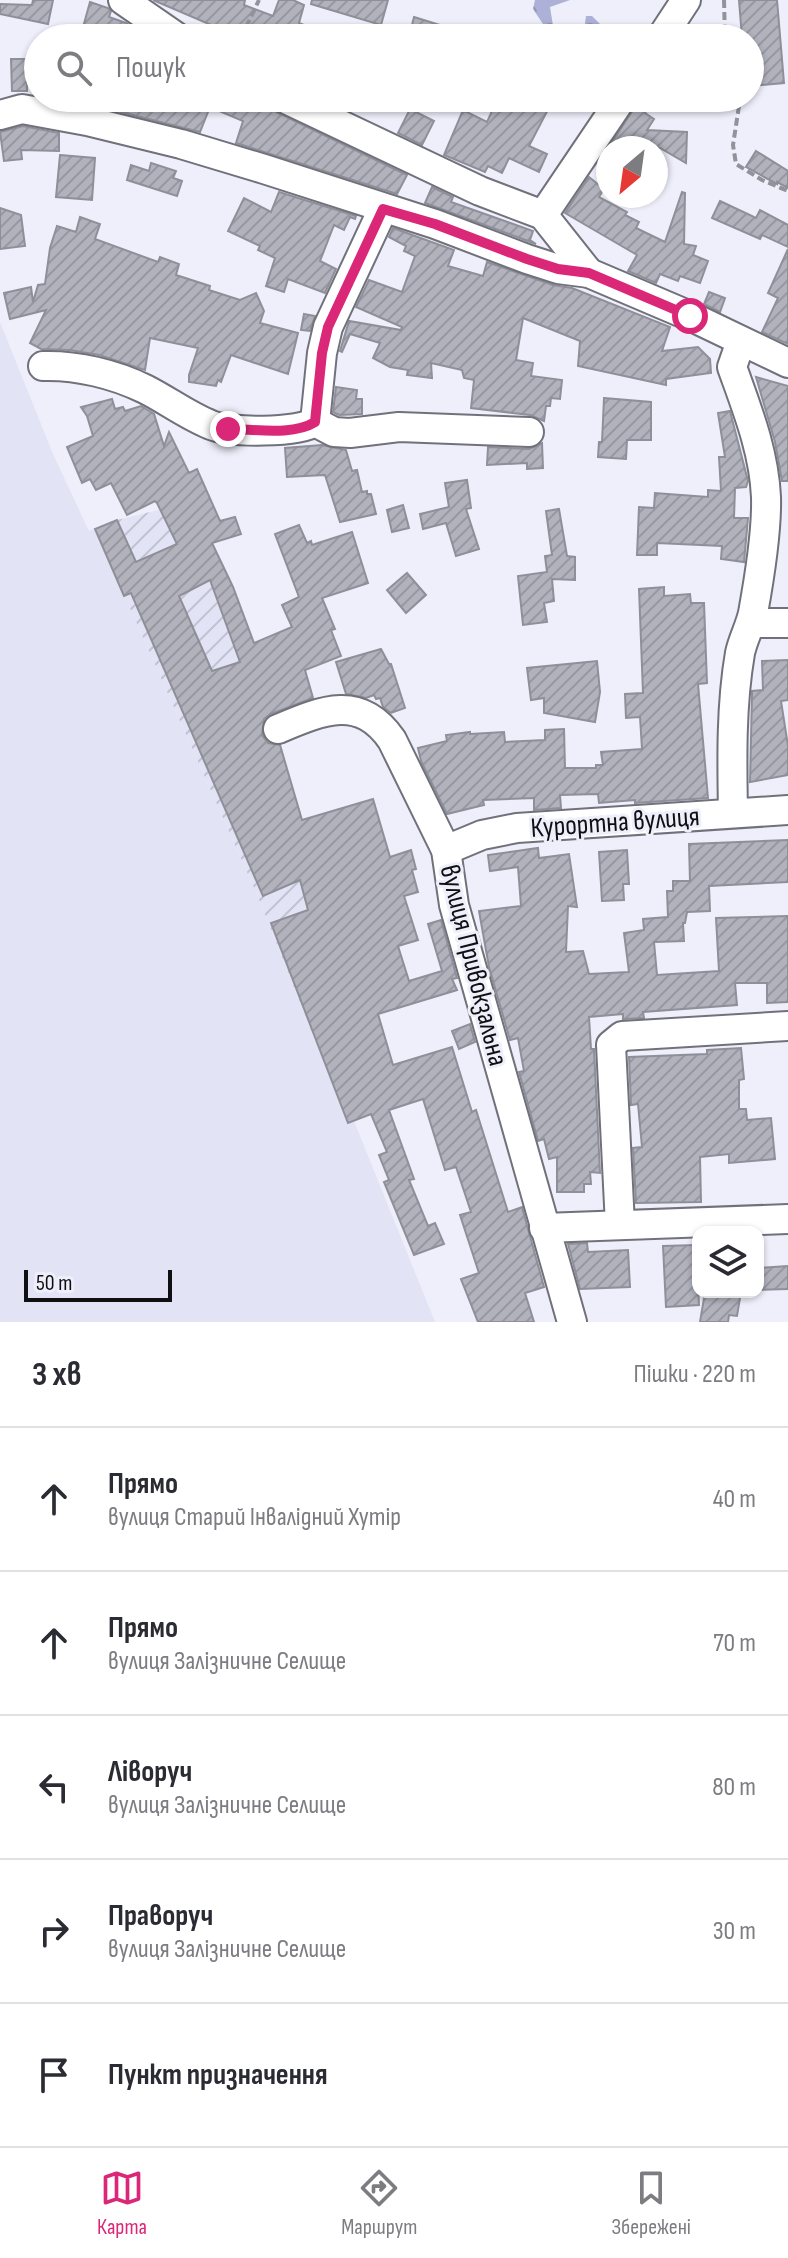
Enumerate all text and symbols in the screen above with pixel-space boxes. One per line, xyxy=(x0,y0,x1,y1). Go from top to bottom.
search box xyxy=(24,24,764,112)
icon: search xyxy=(52,46,96,90)
text: Пошук xyxy=(116,50,186,86)
north arrow xyxy=(596,136,668,208)
route start xyxy=(672,298,708,334)
route end xyxy=(210,411,246,447)
street label: Курортна вулиця xyxy=(530,800,701,845)
street label: вулиця Привокзальна xyxy=(433,861,514,1069)
map controls xyxy=(692,1226,764,1298)
button: layers xyxy=(692,1226,764,1298)
scale bar xyxy=(24,1266,172,1302)
text: 50 m xyxy=(36,1270,72,1297)
text: 3 хв xyxy=(32,1354,82,1395)
text: Пішки · 220 m xyxy=(634,1359,756,1390)
text: Прямо xyxy=(108,1466,178,1502)
icon: ahead xyxy=(32,1477,76,1521)
text: 40 m xyxy=(713,1484,756,1515)
text: вулиця Старий Інвалідний Хутір xyxy=(108,1502,401,1533)
text: Прямо xyxy=(108,1610,178,1646)
icon: ahead xyxy=(32,1621,76,1665)
text: 70 m xyxy=(713,1628,756,1659)
text: вулиця Залізничне Селище xyxy=(108,1646,346,1677)
text: Ліворуч xyxy=(108,1754,192,1790)
icon: left xyxy=(32,1765,76,1809)
text: 80 m xyxy=(712,1772,756,1803)
text: вулиця Залізничне Селище xyxy=(108,1790,346,1821)
text: Праворуч xyxy=(108,1898,213,1934)
icon: right xyxy=(32,1909,76,1953)
text: 30 m xyxy=(713,1916,756,1947)
text: вулиця Залізничне Селище xyxy=(108,1934,346,1965)
icon: arrive xyxy=(32,2053,76,2097)
text: Пункт призначення xyxy=(108,2057,328,2093)
tab: Карта xyxy=(97,2166,147,2241)
tab: Маршрут xyxy=(341,2166,417,2241)
tab: Збережені xyxy=(611,2166,691,2241)

